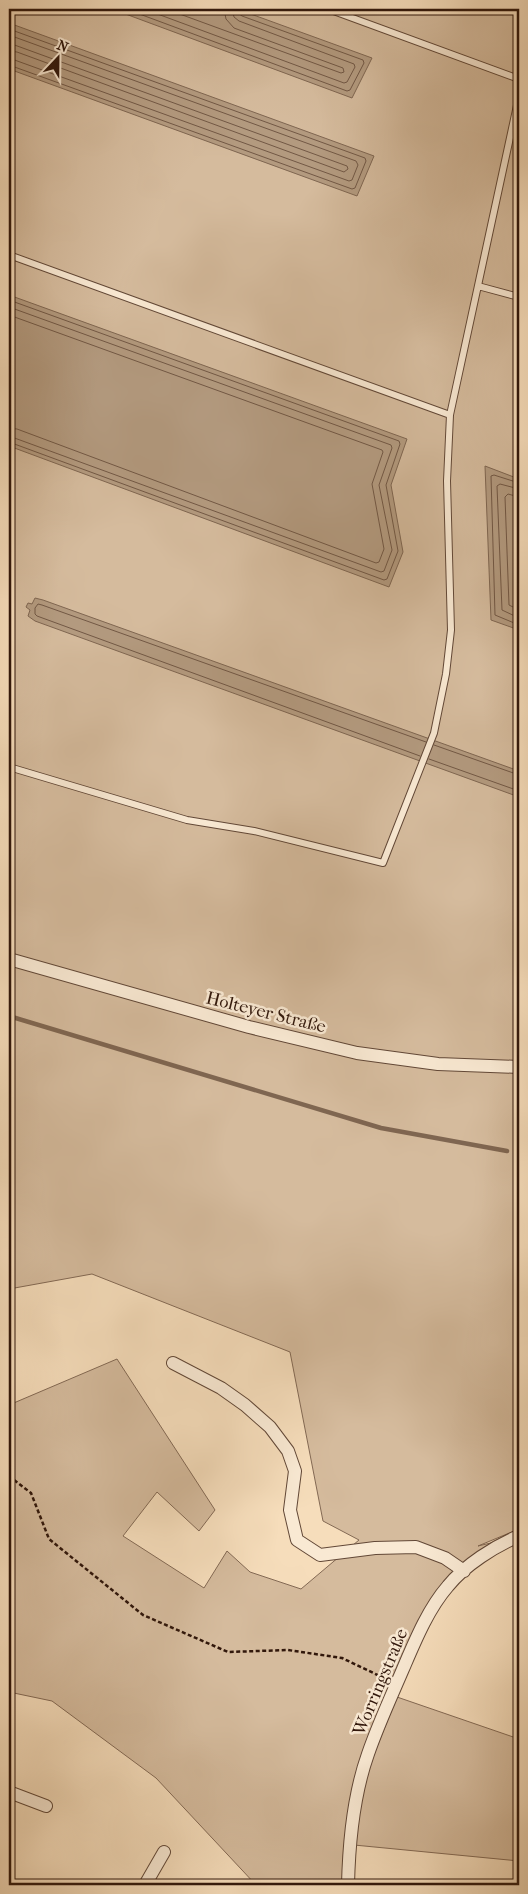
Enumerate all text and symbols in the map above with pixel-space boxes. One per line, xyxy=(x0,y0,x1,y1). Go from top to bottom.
north arrow xyxy=(32,32,82,82)
text: N xyxy=(55,37,71,56)
street label: Holteyer Straße xyxy=(204,987,328,1038)
street label: Worringstraße xyxy=(348,1626,412,1740)

